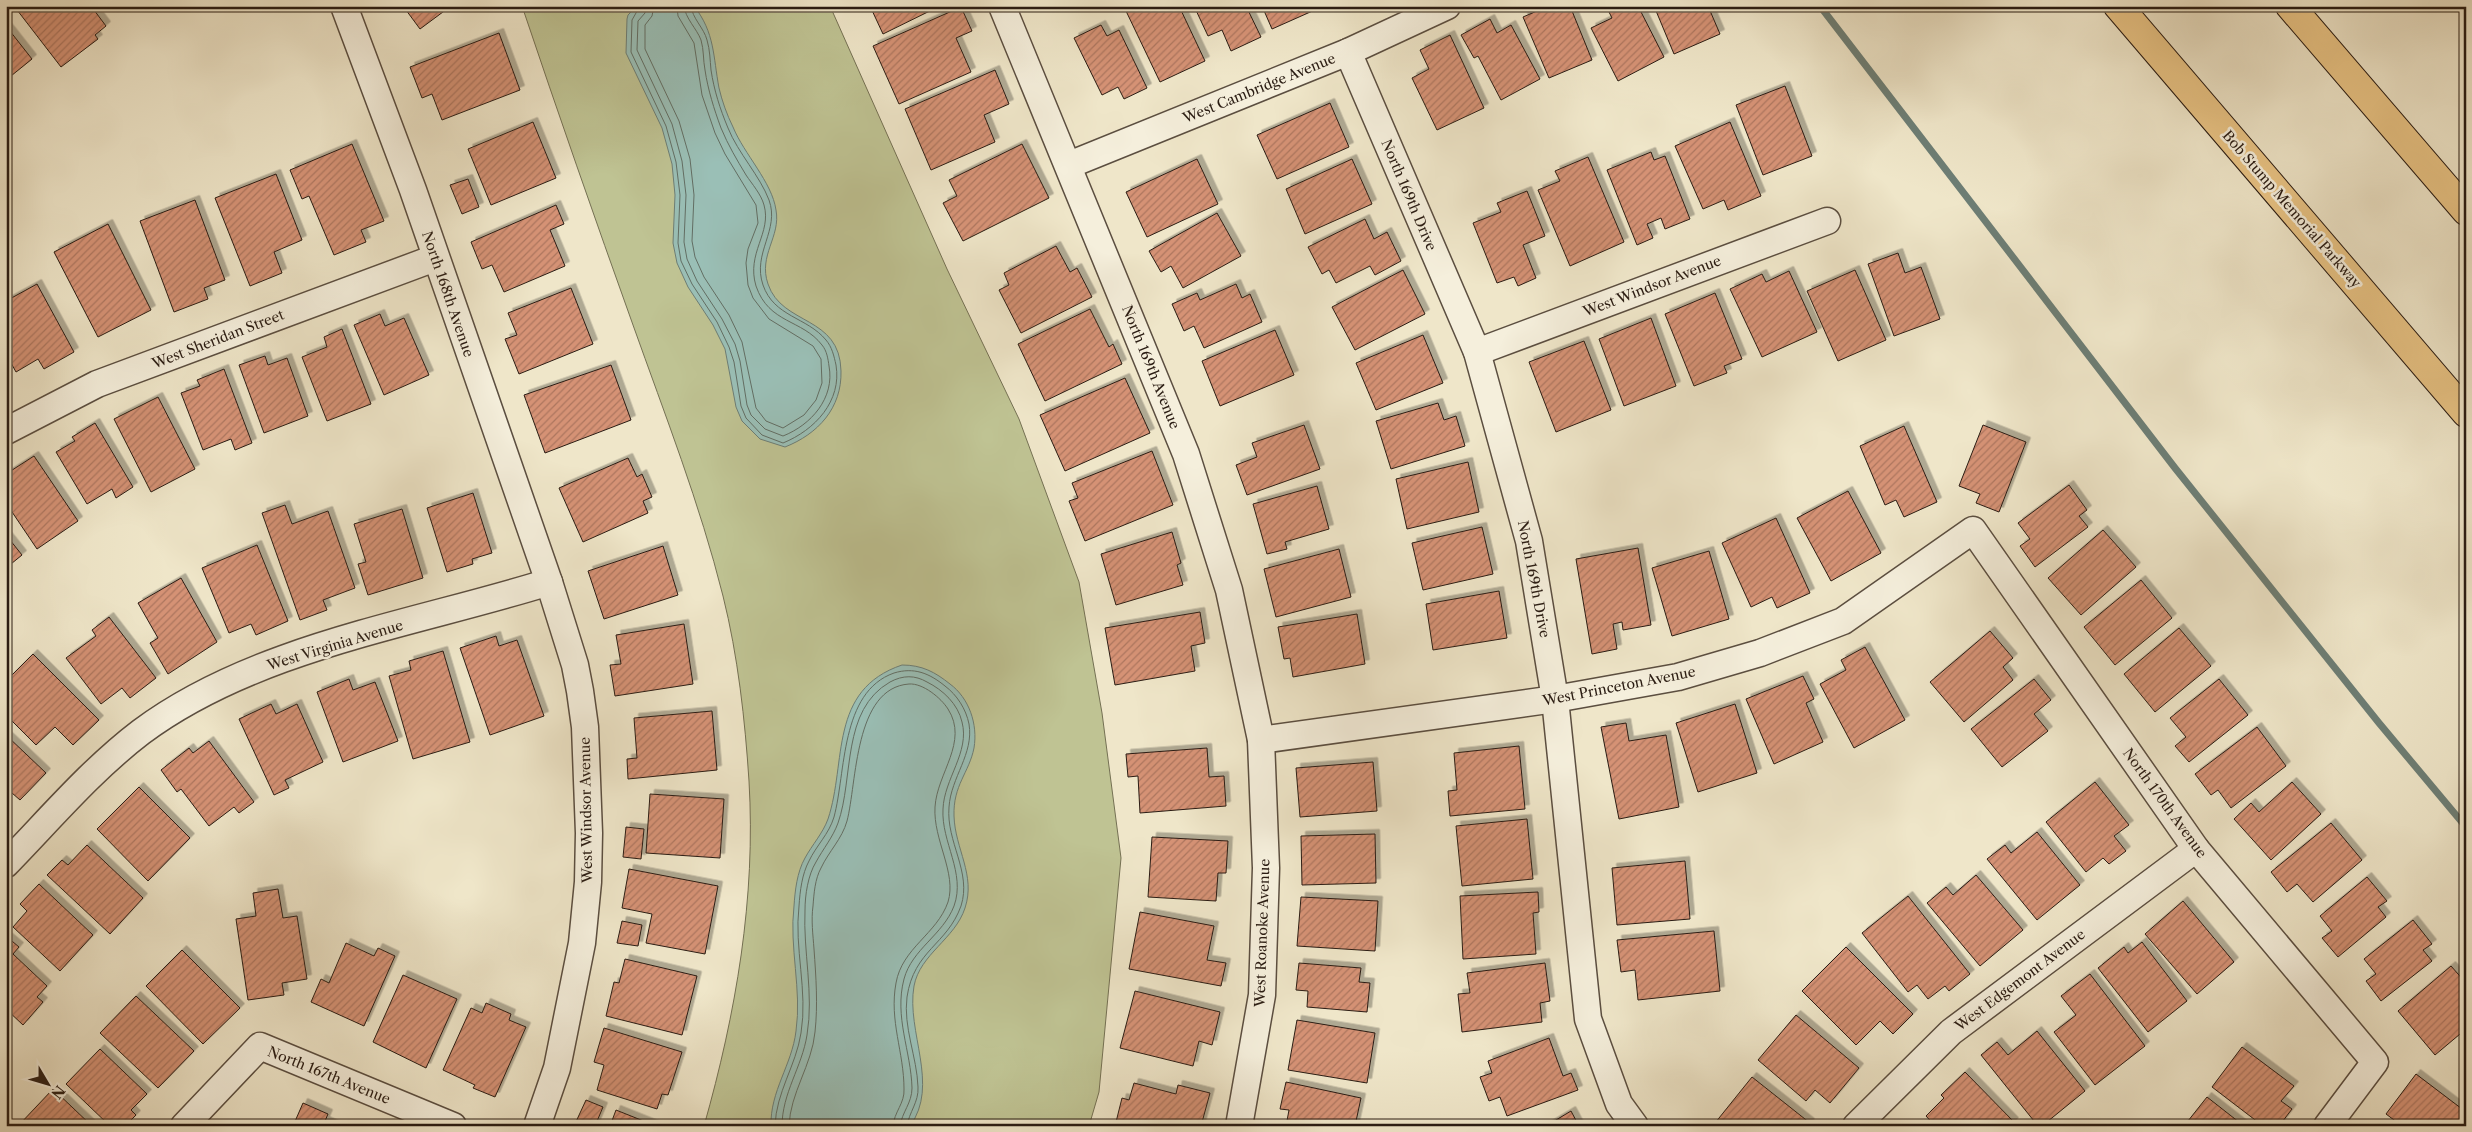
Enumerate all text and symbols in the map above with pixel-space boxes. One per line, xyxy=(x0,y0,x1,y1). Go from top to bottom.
street label: West Cambridge Avenue xyxy=(1179,49,1338,127)
street label: Bob Stump Memorial Parkway xyxy=(2219,127,2365,292)
street label: North 169th Drive xyxy=(1377,137,1441,254)
street label: North 168th Avenue xyxy=(418,229,478,360)
street label: West Windsor Avenue xyxy=(1580,251,1724,321)
street label: North 169th Avenue xyxy=(1118,302,1184,432)
street label: West Sheridan Street xyxy=(149,306,287,373)
street label: North 169th Drive xyxy=(1514,519,1554,639)
street label: West Virginia Avenue xyxy=(264,616,405,675)
street label: West Princeton Avenue xyxy=(1540,662,1697,710)
street label: West Windsor Avenue xyxy=(576,737,596,884)
street label: North 170th Avenue xyxy=(2119,745,2211,862)
street label: West Roanoke Avenue xyxy=(1250,858,1274,1008)
street label: West Edgemont Avenue xyxy=(1951,925,2089,1035)
street label: North 167th Avenue xyxy=(265,1042,393,1108)
north arrow xyxy=(22,1060,72,1110)
text: N xyxy=(47,1082,69,1102)

